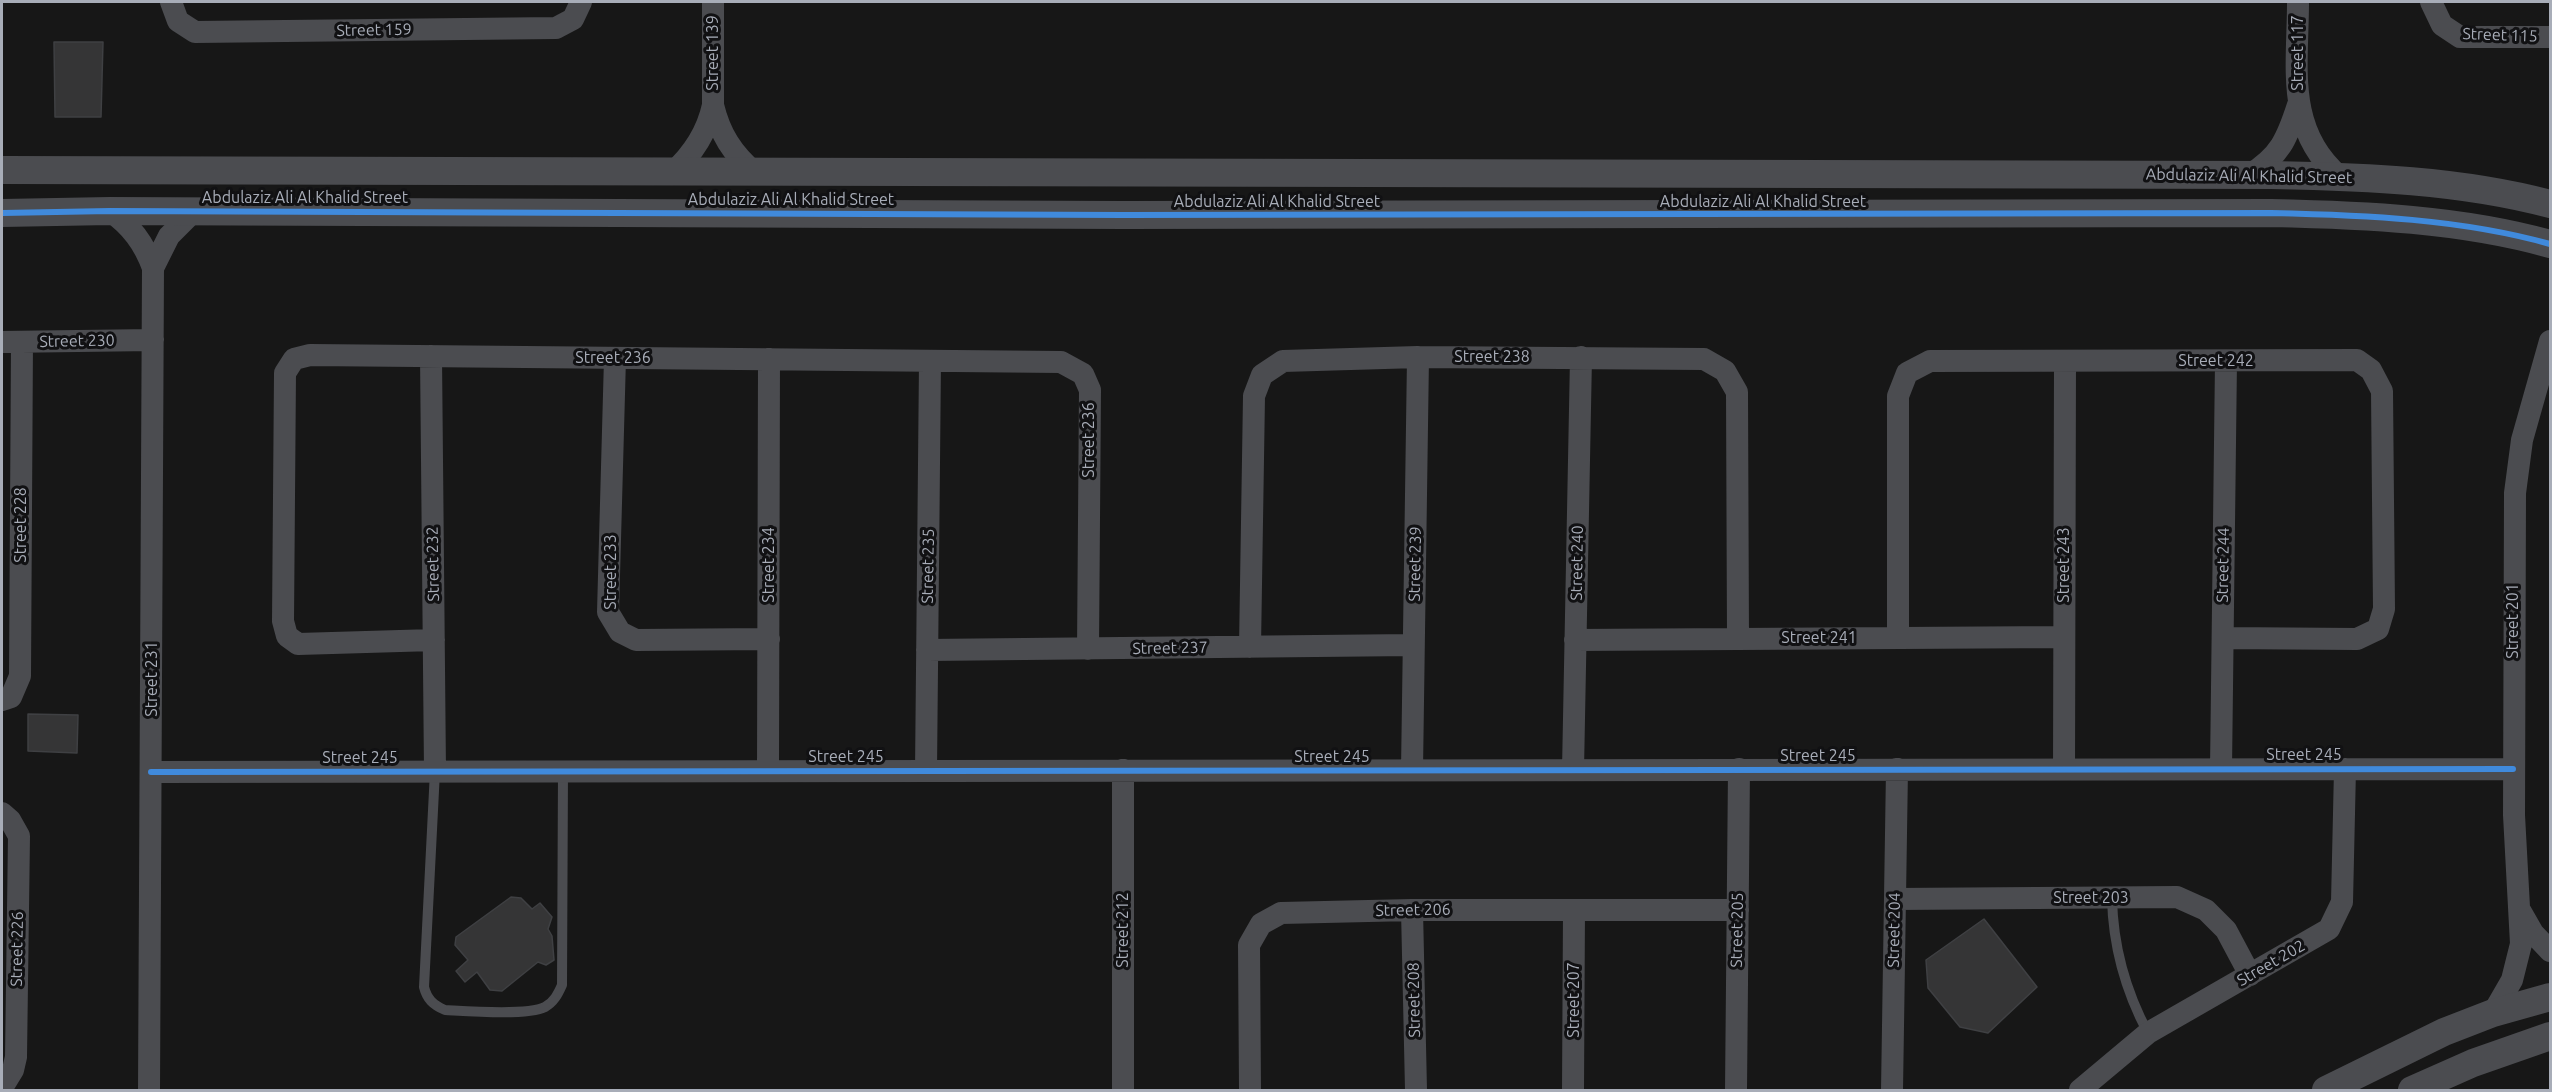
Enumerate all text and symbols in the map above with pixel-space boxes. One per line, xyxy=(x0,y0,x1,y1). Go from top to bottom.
street label: Street 139 xyxy=(703,15,723,91)
street label: Street 117 xyxy=(2288,15,2308,91)
street label: Street 159 xyxy=(336,20,412,40)
street label: Street 115 xyxy=(2462,24,2538,46)
street label: Abdulaziz Ali Al Khalid Street xyxy=(2146,165,2352,187)
street label: Abdulaziz Ali Al Khalid Street xyxy=(202,188,408,208)
street label: Abdulaziz Ali Al Khalid Street xyxy=(688,190,894,210)
street label: Abdulaziz Ali Al Khalid Street xyxy=(1174,192,1380,212)
street label: Abdulaziz Ali Al Khalid Street xyxy=(1660,192,1866,212)
street label: Street 230 xyxy=(39,331,115,351)
street label: Street 238 xyxy=(1454,347,1530,367)
street label: Street 236 xyxy=(575,348,651,368)
street label: Street 242 xyxy=(2178,351,2254,371)
street label: Street 236 xyxy=(1079,402,1099,478)
street label: Street 228 xyxy=(11,487,31,563)
street label: Street 240 xyxy=(1567,525,1587,601)
street label: Street 232 xyxy=(423,526,443,602)
street label: Street 239 xyxy=(1405,526,1425,602)
street label: Street 234 xyxy=(759,527,779,603)
street label: Street 243 xyxy=(2054,527,2074,603)
street label: Street 244 xyxy=(2213,527,2233,603)
street label: Street 235 xyxy=(918,528,938,604)
street label: Street 233 xyxy=(601,534,621,610)
street label: Street 201 xyxy=(2503,583,2523,659)
street label: Street 241 xyxy=(1781,628,1857,648)
street label: Street 237 xyxy=(1132,638,1208,658)
street label: Street 231 xyxy=(142,641,162,717)
street label: Street 245 xyxy=(2266,745,2342,765)
street label: Street 245 xyxy=(1780,746,1856,766)
street label: Street 245 xyxy=(808,747,884,767)
street label: Street 245 xyxy=(1294,747,1370,767)
street label: Street 245 xyxy=(322,748,398,768)
street label: Street 203 xyxy=(2053,888,2129,908)
street label: Street 212 xyxy=(1113,892,1133,968)
street label: Street 205 xyxy=(1727,892,1747,968)
street label: Street 204 xyxy=(1884,892,1904,968)
street label: Street 206 xyxy=(1375,900,1451,920)
street label: Street 226 xyxy=(7,911,27,987)
street label: Street 202 xyxy=(2234,936,2308,990)
street label: Street 208 xyxy=(1404,962,1424,1038)
street label: Street 207 xyxy=(1564,962,1584,1038)

